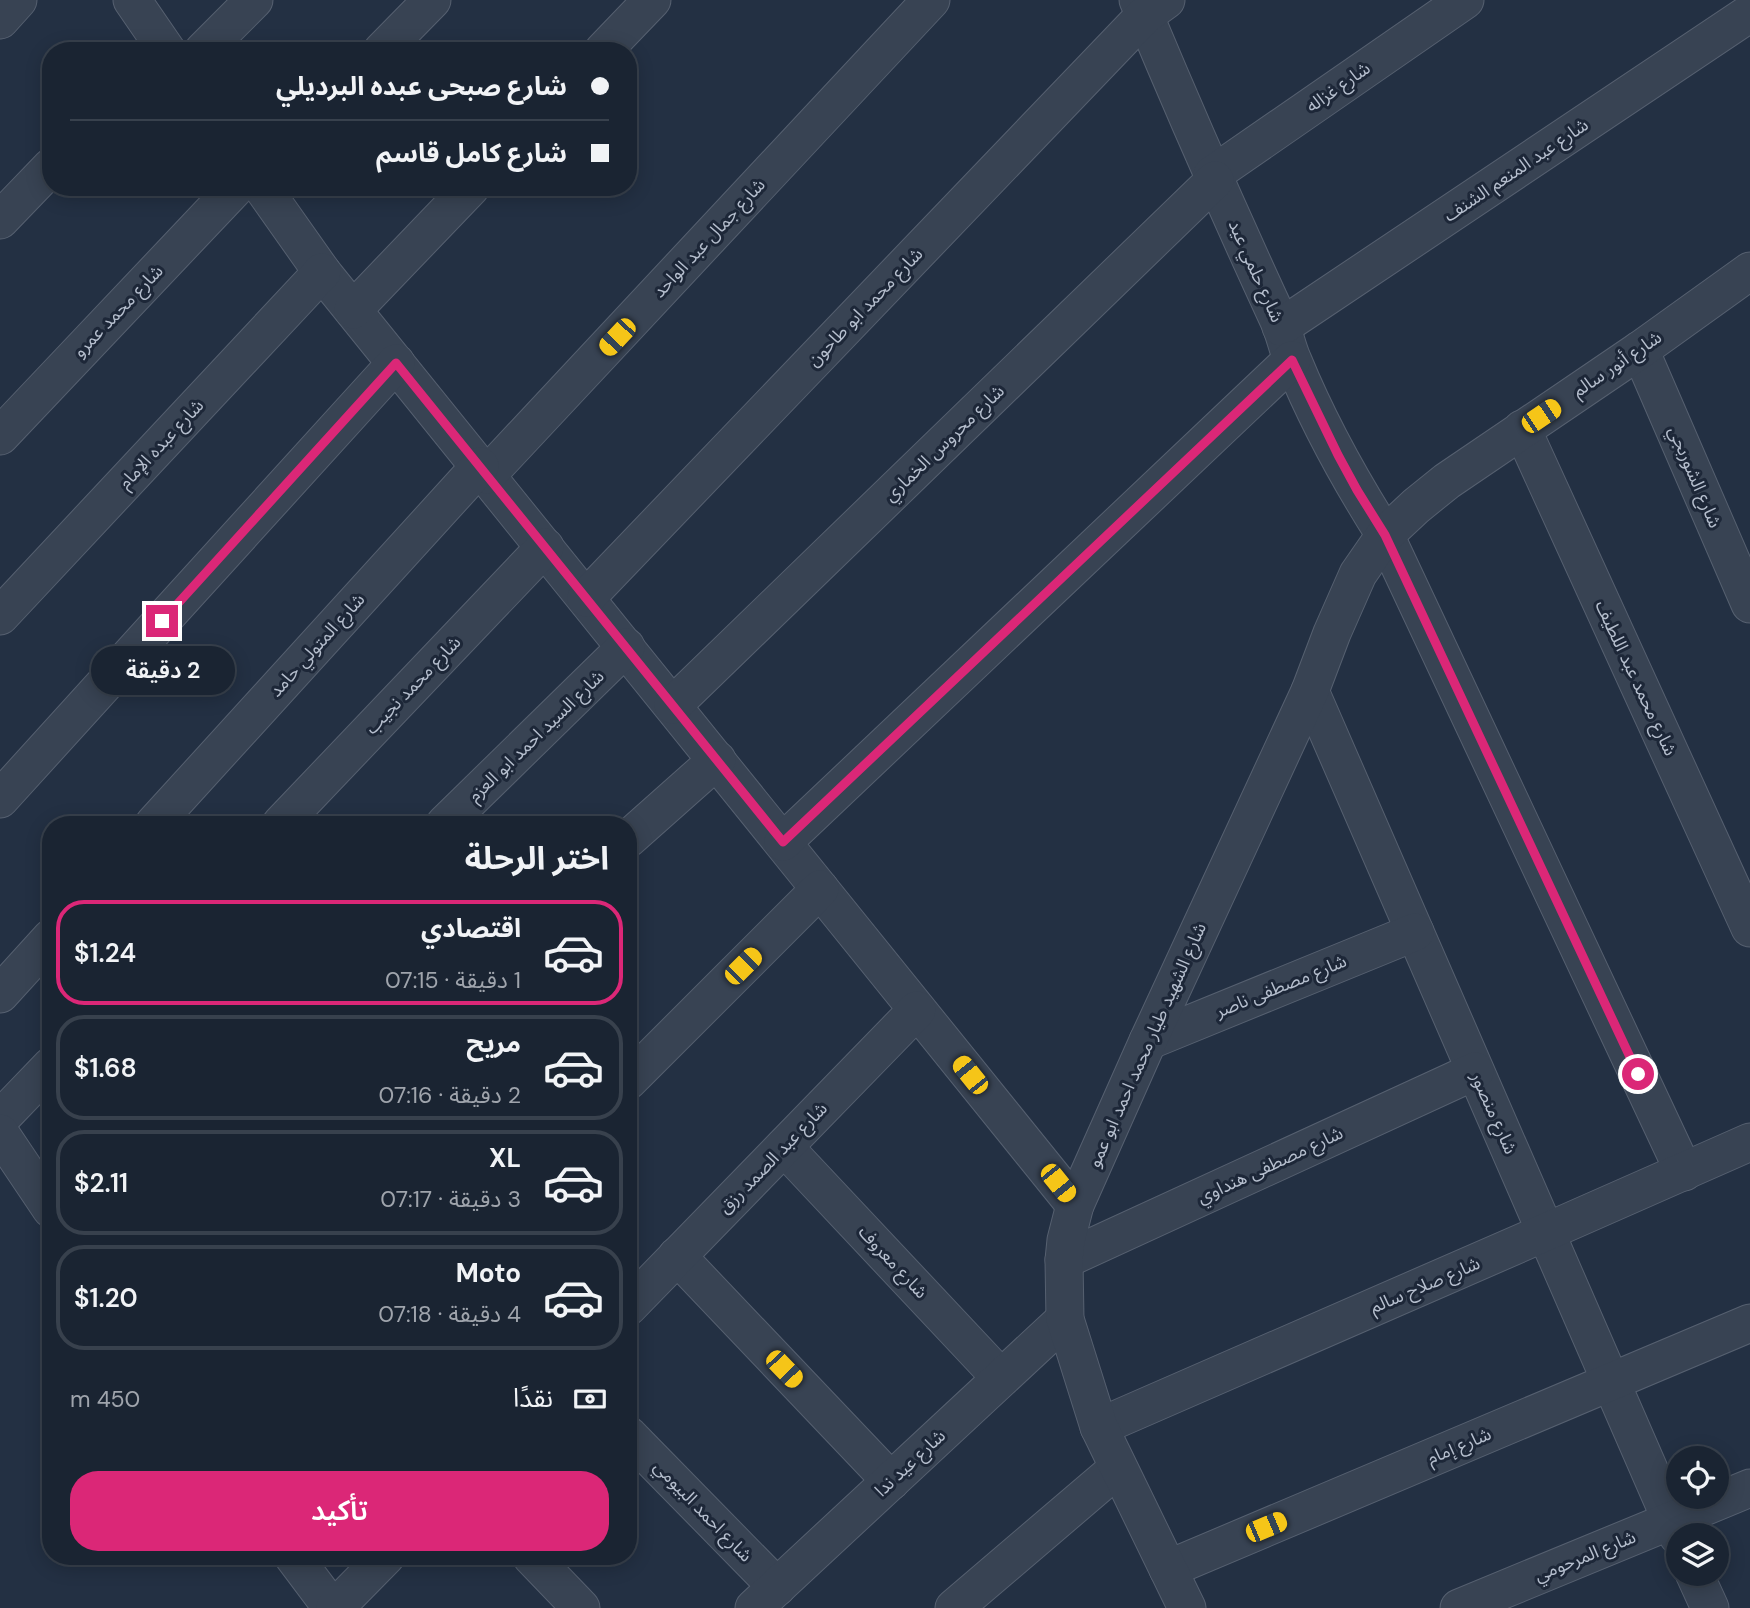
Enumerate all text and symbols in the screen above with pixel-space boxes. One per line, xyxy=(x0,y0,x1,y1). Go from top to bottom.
street label: شارع غزاله xyxy=(1301,56,1376,119)
text: شارع صبحى عبده البرديلي xyxy=(276,69,567,103)
street label: شارع عبد المنعم الشنف xyxy=(1439,113,1594,229)
text: شارع كامل قاسم xyxy=(376,136,567,170)
street label: شارع جمال عبد الواحد xyxy=(647,173,772,304)
street label: شارع حلمي عيد xyxy=(1221,216,1289,327)
street label: شارع محمد ابو طاحون xyxy=(802,242,930,373)
street label: شارع محمد عمرو xyxy=(68,259,170,364)
car xyxy=(595,314,640,360)
street label: شارع أنور سالم xyxy=(1568,325,1668,404)
street label: شارع محروس الخماري xyxy=(879,379,1011,508)
street label: شارع عبده الإمام xyxy=(113,394,210,496)
car xyxy=(1518,396,1565,436)
street label: شارع الشوربجي xyxy=(1661,422,1727,532)
street label: شارع المتولي حامد xyxy=(264,588,372,703)
street label: شارع محمد عبد اللطيف xyxy=(1588,596,1683,760)
route end xyxy=(146,605,178,637)
street label: شارع محمد نجيب xyxy=(360,631,468,741)
callout: 2 دقيقة xyxy=(90,646,234,694)
text: 2 دقيقة xyxy=(126,655,200,685)
street label: شارع السيد احمد ابو العزم xyxy=(463,665,611,809)
text: اختر الرحلة xyxy=(465,837,609,879)
text: اقتصادي xyxy=(421,911,521,945)
street label: شارع الشهيد طيار محمد احمد ابو عمو xyxy=(1082,919,1214,1172)
icon: car xyxy=(542,921,605,984)
text: $1.24 xyxy=(74,936,136,970)
car xyxy=(721,944,766,988)
street label: شارع مصطفى ناصر xyxy=(1211,949,1351,1026)
text: 1 دقيقة · 07:15 xyxy=(385,965,521,995)
text: مريح xyxy=(466,1026,521,1060)
icon: car xyxy=(542,1036,605,1099)
text: $1.68 xyxy=(74,1051,137,1085)
car xyxy=(949,1052,992,1098)
route start xyxy=(1622,1058,1654,1090)
street label: شارع منصور xyxy=(1463,1067,1523,1159)
text: 2 دقيقة · 07:16 xyxy=(378,1080,521,1110)
street label: شارع عبد الصمد رزق xyxy=(713,1097,834,1221)
street label: شارع مصطفى هنداوي xyxy=(1193,1121,1348,1211)
text: XL xyxy=(489,1141,521,1175)
icon: car xyxy=(542,1151,605,1214)
car xyxy=(1037,1160,1080,1206)
text: $2.11 xyxy=(74,1166,128,1200)
text: 3 دقيقة · 07:17 xyxy=(380,1184,521,1214)
street label: شارع معروف xyxy=(852,1220,933,1305)
street label: شارع صلاح سالم xyxy=(1366,1251,1484,1321)
text: Moto xyxy=(456,1256,521,1290)
icon: car xyxy=(542,1266,605,1329)
text: $1.20 xyxy=(74,1281,138,1315)
text: 4 دقيقة · 07:18 xyxy=(378,1299,521,1329)
car xyxy=(762,1347,807,1391)
icon: cash xyxy=(571,1380,609,1418)
text: نقدًا xyxy=(513,1381,553,1415)
text: 450 m xyxy=(70,1384,140,1414)
street label: شارع إمام xyxy=(1423,1422,1496,1472)
street label: شارع عيد ندا xyxy=(869,1424,952,1503)
map controls xyxy=(1666,1446,1729,1586)
button: locate xyxy=(1666,1446,1729,1509)
street label: شارع احمد البيومي xyxy=(647,1455,758,1568)
button: تأكيد xyxy=(70,1471,609,1551)
car xyxy=(1243,1509,1290,1545)
button: layers xyxy=(1666,1523,1729,1586)
street label: شارع المرحومي xyxy=(1531,1525,1640,1589)

